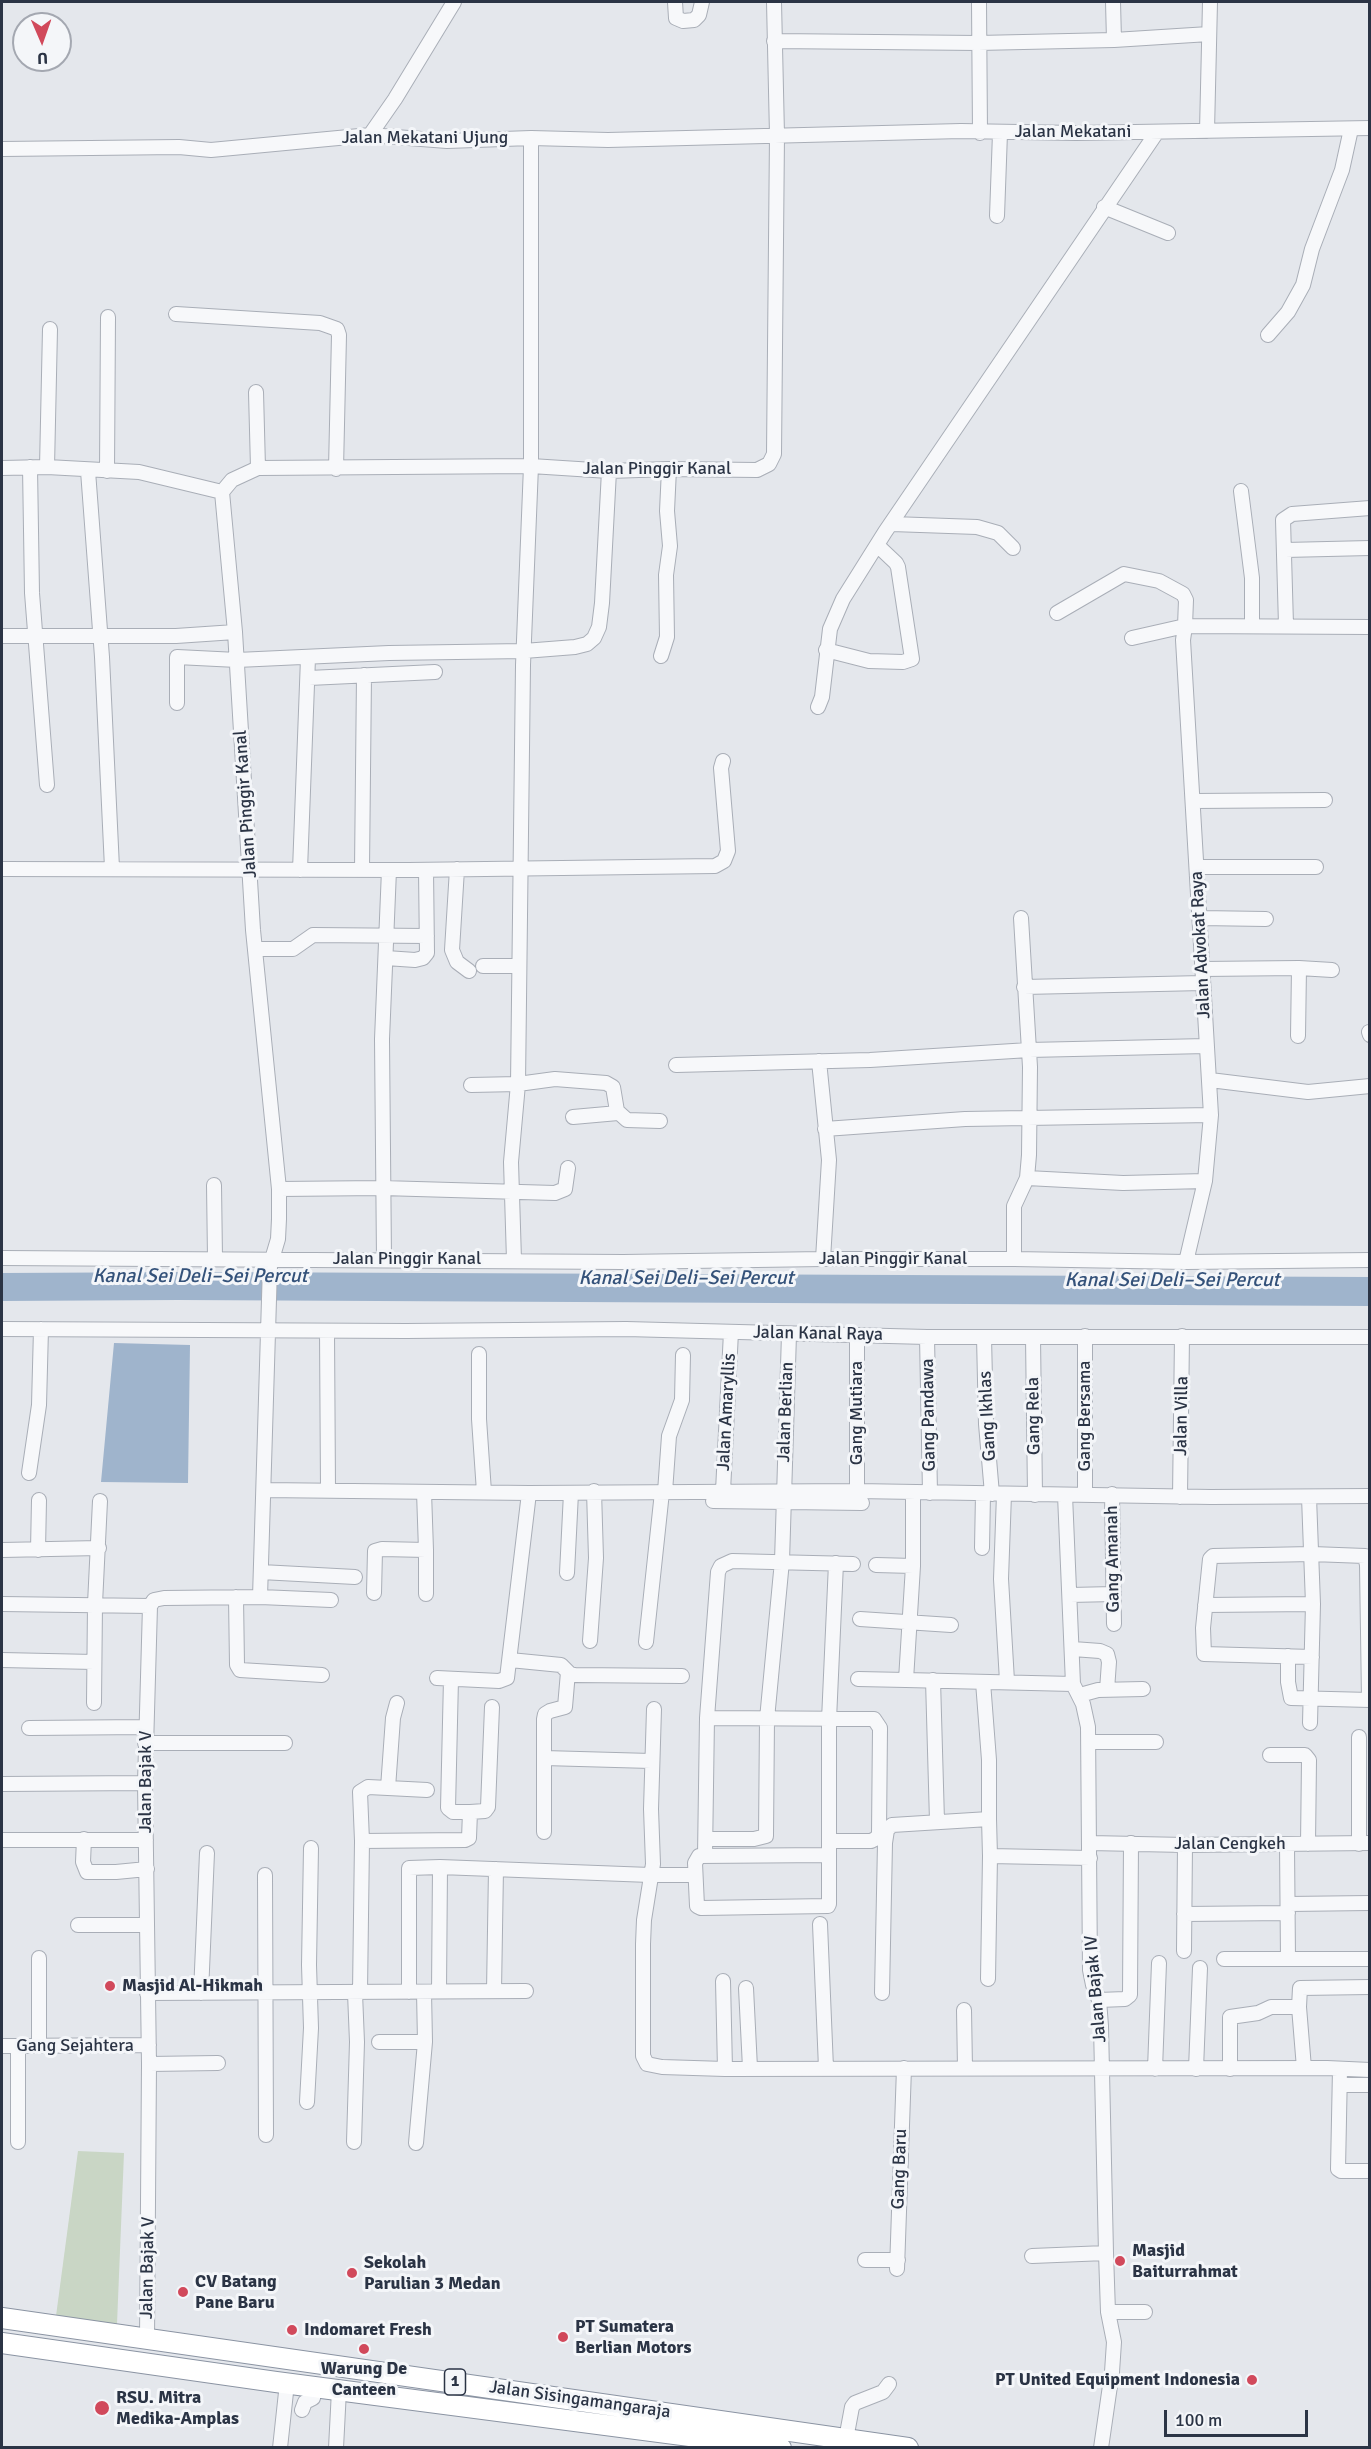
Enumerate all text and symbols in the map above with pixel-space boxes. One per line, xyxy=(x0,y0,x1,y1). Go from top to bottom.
north arrow xyxy=(12,12,72,72)
text: U xyxy=(37,48,48,68)
street label: Jalan Mekatani xyxy=(1015,121,1131,143)
street label: Jalan Mekatani Ujung xyxy=(342,127,508,149)
street label: Jalan Pinggir Kanal xyxy=(583,458,731,480)
street label: Jalan Pinggir Kanal xyxy=(230,729,262,879)
street label: Jalan Advokat Raya xyxy=(1186,871,1216,1019)
street label: Jalan Pinggir Kanal xyxy=(333,1248,481,1270)
street label: Jalan Pinggir Kanal xyxy=(819,1248,967,1270)
water label: Kanal Sei Deli–Sei Percut xyxy=(92,1265,308,1289)
water label: Kanal Sei Deli–Sei Percut xyxy=(578,1267,794,1291)
water label: Kanal Sei Deli–Sei Percut xyxy=(1064,1269,1280,1293)
street label: Jalan Kanal Raya xyxy=(753,1322,883,1346)
street label: Jalan Amaryllis xyxy=(713,1353,741,1471)
street label: Gang Pandawa xyxy=(917,1358,941,1472)
street label: Jalan Berlian xyxy=(773,1361,799,1463)
street label: Gang Mutiara xyxy=(846,1361,868,1465)
street label: Gang Bersama xyxy=(1074,1361,1096,1471)
street label: Gang Ikhlas xyxy=(975,1370,1001,1462)
street label: Jalan Villa xyxy=(1171,1376,1193,1456)
street label: Gang Rela xyxy=(1023,1377,1045,1455)
street label: Gang Amanah xyxy=(1101,1505,1125,1613)
street label: Jalan Bajak V xyxy=(135,1731,157,1833)
street label: Jalan Cengkeh xyxy=(1174,1833,1286,1855)
street label: Jalan Bajak IV xyxy=(1081,1934,1111,2044)
place label: Masjid Al-Hikmah xyxy=(122,1975,263,1997)
marker: Masjid Al-Hikmah xyxy=(103,1979,117,1993)
street label: Gang Sejahtera xyxy=(16,2035,134,2057)
street label: Gang Baru xyxy=(888,2128,912,2210)
street label: Jalan Bajak V xyxy=(136,2217,160,2319)
place label: Masjid Baiturrahmat xyxy=(1132,2240,1238,2282)
place label: Sekolah Parulian 3 Medan xyxy=(364,2252,501,2294)
marker: Masjid Baiturrahmat xyxy=(1113,2254,1127,2268)
marker: Sekolah Parulian 3 Medan xyxy=(345,2266,359,2280)
place label: CV Batang Pane Baru xyxy=(195,2271,277,2314)
marker: CV Batang Pane Baru xyxy=(176,2285,190,2299)
place label: PT Sumatera Berlian Motors xyxy=(575,2316,691,2358)
place label: Indomaret Fresh xyxy=(304,2319,432,2341)
marker: Indomaret Fresh xyxy=(285,2323,299,2337)
marker: PT Sumatera Berlian Motors xyxy=(556,2330,570,2344)
marker: Warung De Canteen xyxy=(357,2342,371,2356)
place label: Warung De Canteen xyxy=(321,2358,407,2400)
road number: 1 xyxy=(444,2369,466,2395)
place label: PT United Equipment Indonesia xyxy=(995,2369,1240,2391)
marker: PT United Equipment Indonesia xyxy=(1245,2373,1259,2387)
street label: Jalan Sisingamangaraja xyxy=(488,2377,672,2423)
place label: RSU. Mitra Medika-Amplas xyxy=(116,2387,239,2430)
scale bar xyxy=(1167,2398,1311,2436)
marker: RSU. Mitra Medika-Amplas xyxy=(93,2399,111,2417)
text: 100 m xyxy=(1175,2409,1222,2431)

